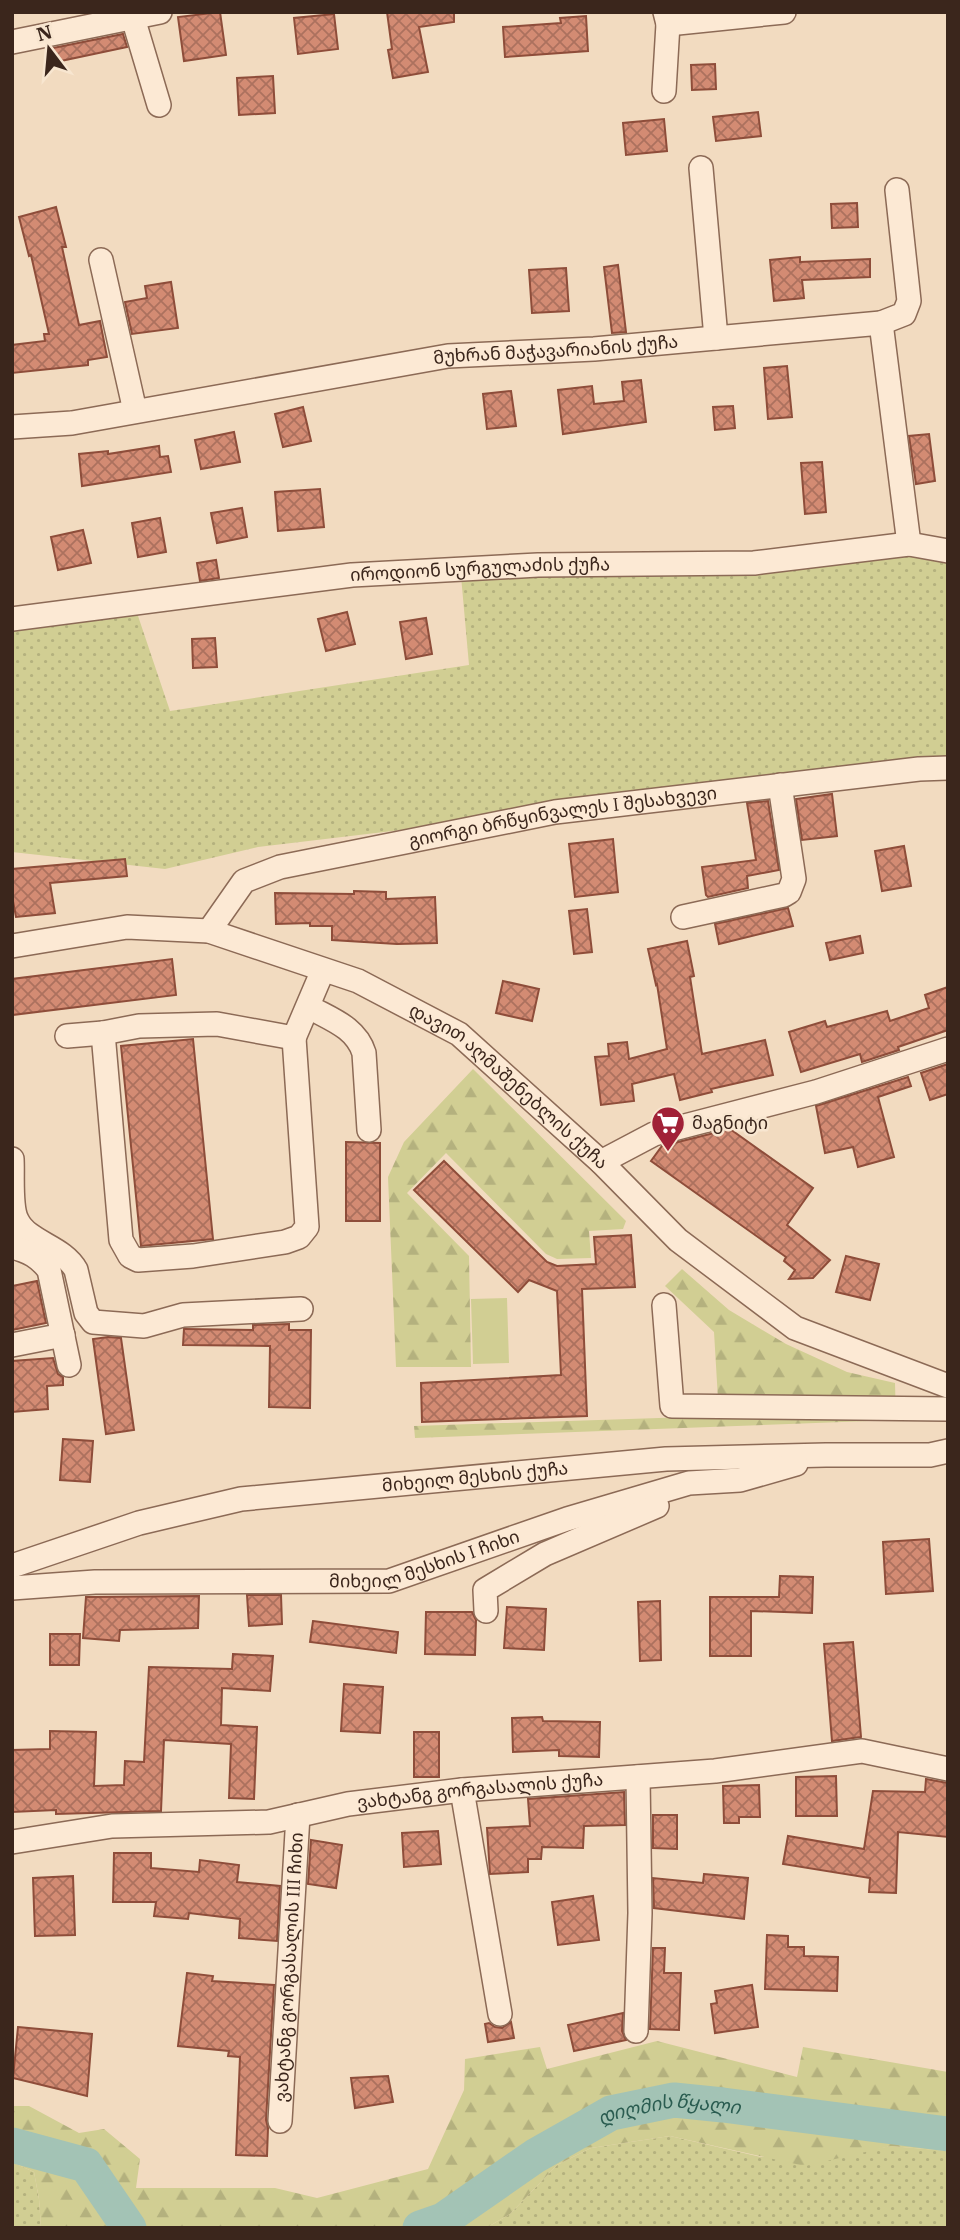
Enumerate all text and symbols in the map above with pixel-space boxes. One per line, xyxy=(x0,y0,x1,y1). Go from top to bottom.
north arrow xyxy=(14,14,84,84)
text: N xyxy=(34,19,55,46)
street label: მუხრან მაჭავარიანის ქუჩა xyxy=(431,329,679,369)
street label: იროდიონ სურგულაძის ქუჩა xyxy=(349,552,610,586)
street label: გიორგი ბრწყინვალეს I შესახვევი xyxy=(406,781,718,852)
street label: დავით აღმაშენებლის ქუჩა xyxy=(406,998,614,1174)
supermarket icon: მაგნიტი xyxy=(649,1104,687,1153)
place label: მაგნიტი xyxy=(692,1111,768,1134)
street label: მიხეილ მესხის ქუჩა xyxy=(381,1456,569,1497)
street label: მიხეილ მესხის I ჩიხი xyxy=(329,1524,523,1594)
street label: ვახტანგ გორგასალის ქუჩა xyxy=(355,1767,604,1814)
street label: ვახტანგ გორგასალის III ჩიხი xyxy=(269,1832,308,2103)
water label: დიღმის წყალი xyxy=(592,2088,743,2131)

